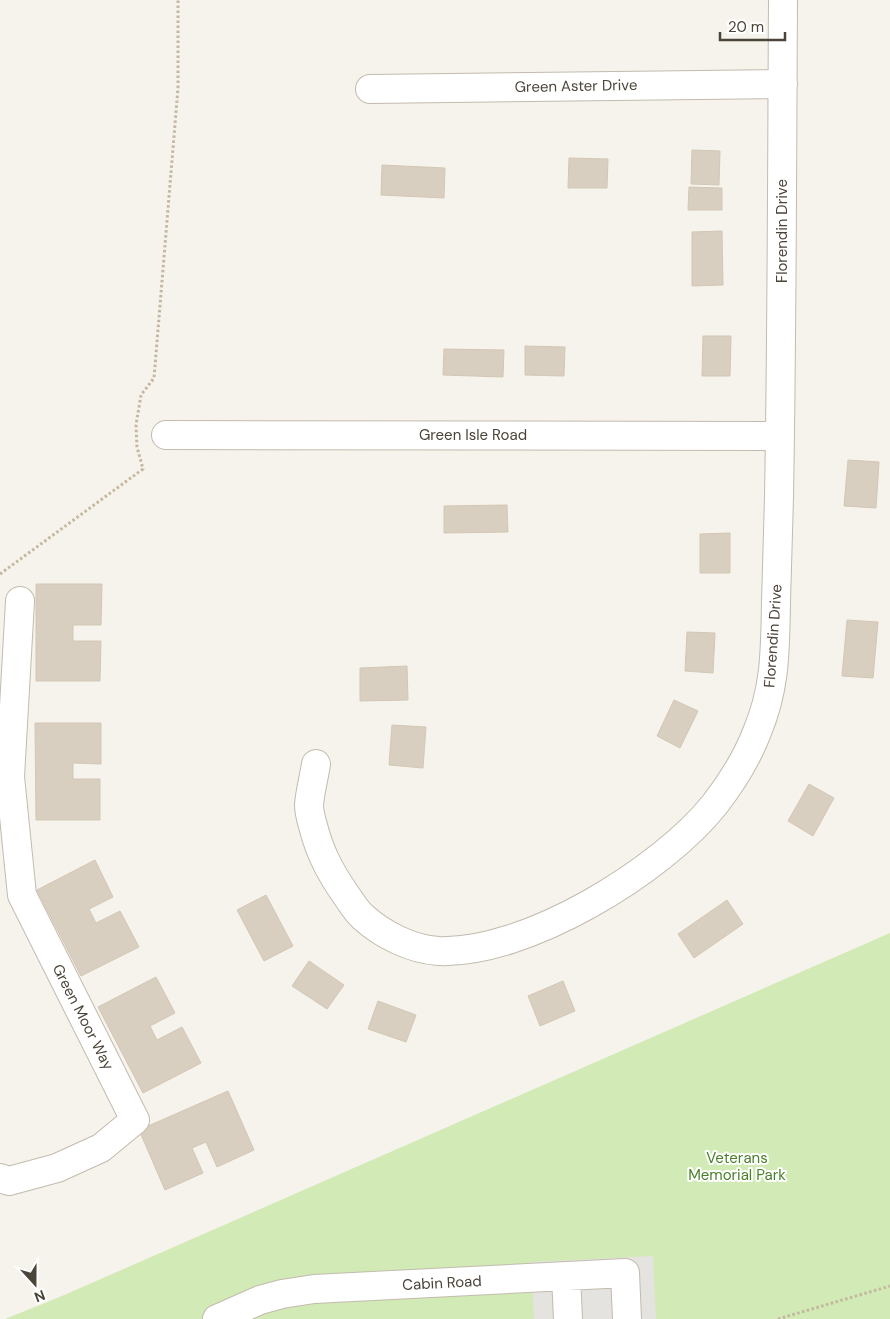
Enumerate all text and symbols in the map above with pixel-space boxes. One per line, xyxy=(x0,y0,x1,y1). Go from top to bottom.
scale bar xyxy=(720,10,785,42)
text: 20 m xyxy=(728,17,764,37)
street label: Green Aster Drive xyxy=(514,75,638,97)
street label: Florendin Drive xyxy=(772,179,792,283)
street label: Green Isle Road xyxy=(419,425,527,445)
street label: Florendin Drive xyxy=(759,584,787,688)
street label: Green Moor Way xyxy=(48,961,119,1074)
park label: Veterans Memorial Park xyxy=(688,1148,786,1185)
north arrow xyxy=(10,1259,60,1309)
street label: Cabin Road xyxy=(402,1271,482,1295)
text: N xyxy=(32,1286,48,1306)

